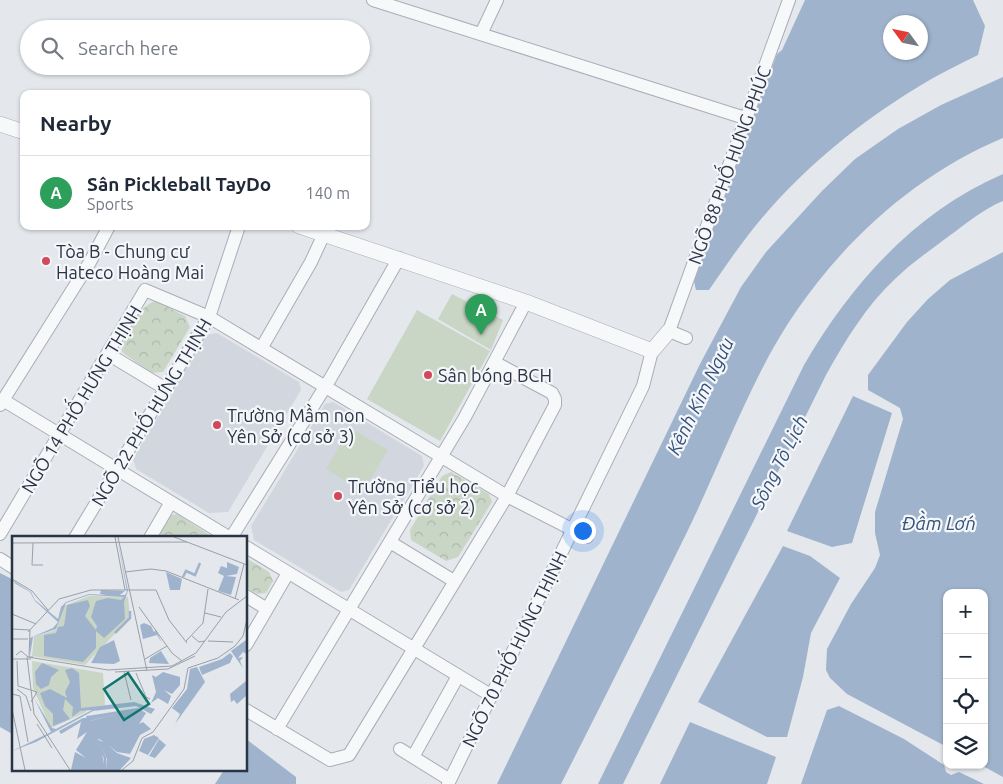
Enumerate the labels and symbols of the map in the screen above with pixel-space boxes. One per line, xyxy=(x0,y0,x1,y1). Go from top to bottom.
north arrow xyxy=(883,15,928,60)
street label: NGÕ 88 PHỐ HƯNG PHÚC xyxy=(679,61,774,267)
place label: Tòa B - Chung cư Hateco Hoàng Mai xyxy=(56,241,204,282)
marker: Tòa B - Chung cư Hateco Hoàng Mai xyxy=(40,255,52,267)
pin: A xyxy=(465,294,497,335)
street label: NGÕ 14 PHỐ HƯNG THỊNH xyxy=(13,299,145,496)
street label: NGÕ 22 PHỐ HƯNG THỊNH xyxy=(83,312,215,509)
water label: Kênh Kim Ngưu xyxy=(662,334,738,458)
place label: Sân bóng BCH xyxy=(438,365,552,385)
marker: Sân bóng BCH xyxy=(422,369,434,381)
place label: Trường Mầm non Yên Sở (cơ sở 3) xyxy=(227,403,365,447)
water label: Sông Tô Lịch xyxy=(745,411,812,514)
marker: Trường Mầm non Yên Sở (cơ sở 3) xyxy=(211,419,223,431)
place label: Trường Tiểu học Yên Sở (cơ sở 2) xyxy=(348,476,479,518)
marker: Trường Tiểu học Yên Sở (cơ sở 2) xyxy=(332,490,344,502)
water label: Đầm Lớn xyxy=(902,510,976,534)
your location xyxy=(570,518,596,544)
inset map xyxy=(12,536,248,772)
street label: NGÕ 70 PHỐ HƯNG THỊNH xyxy=(453,546,570,750)

